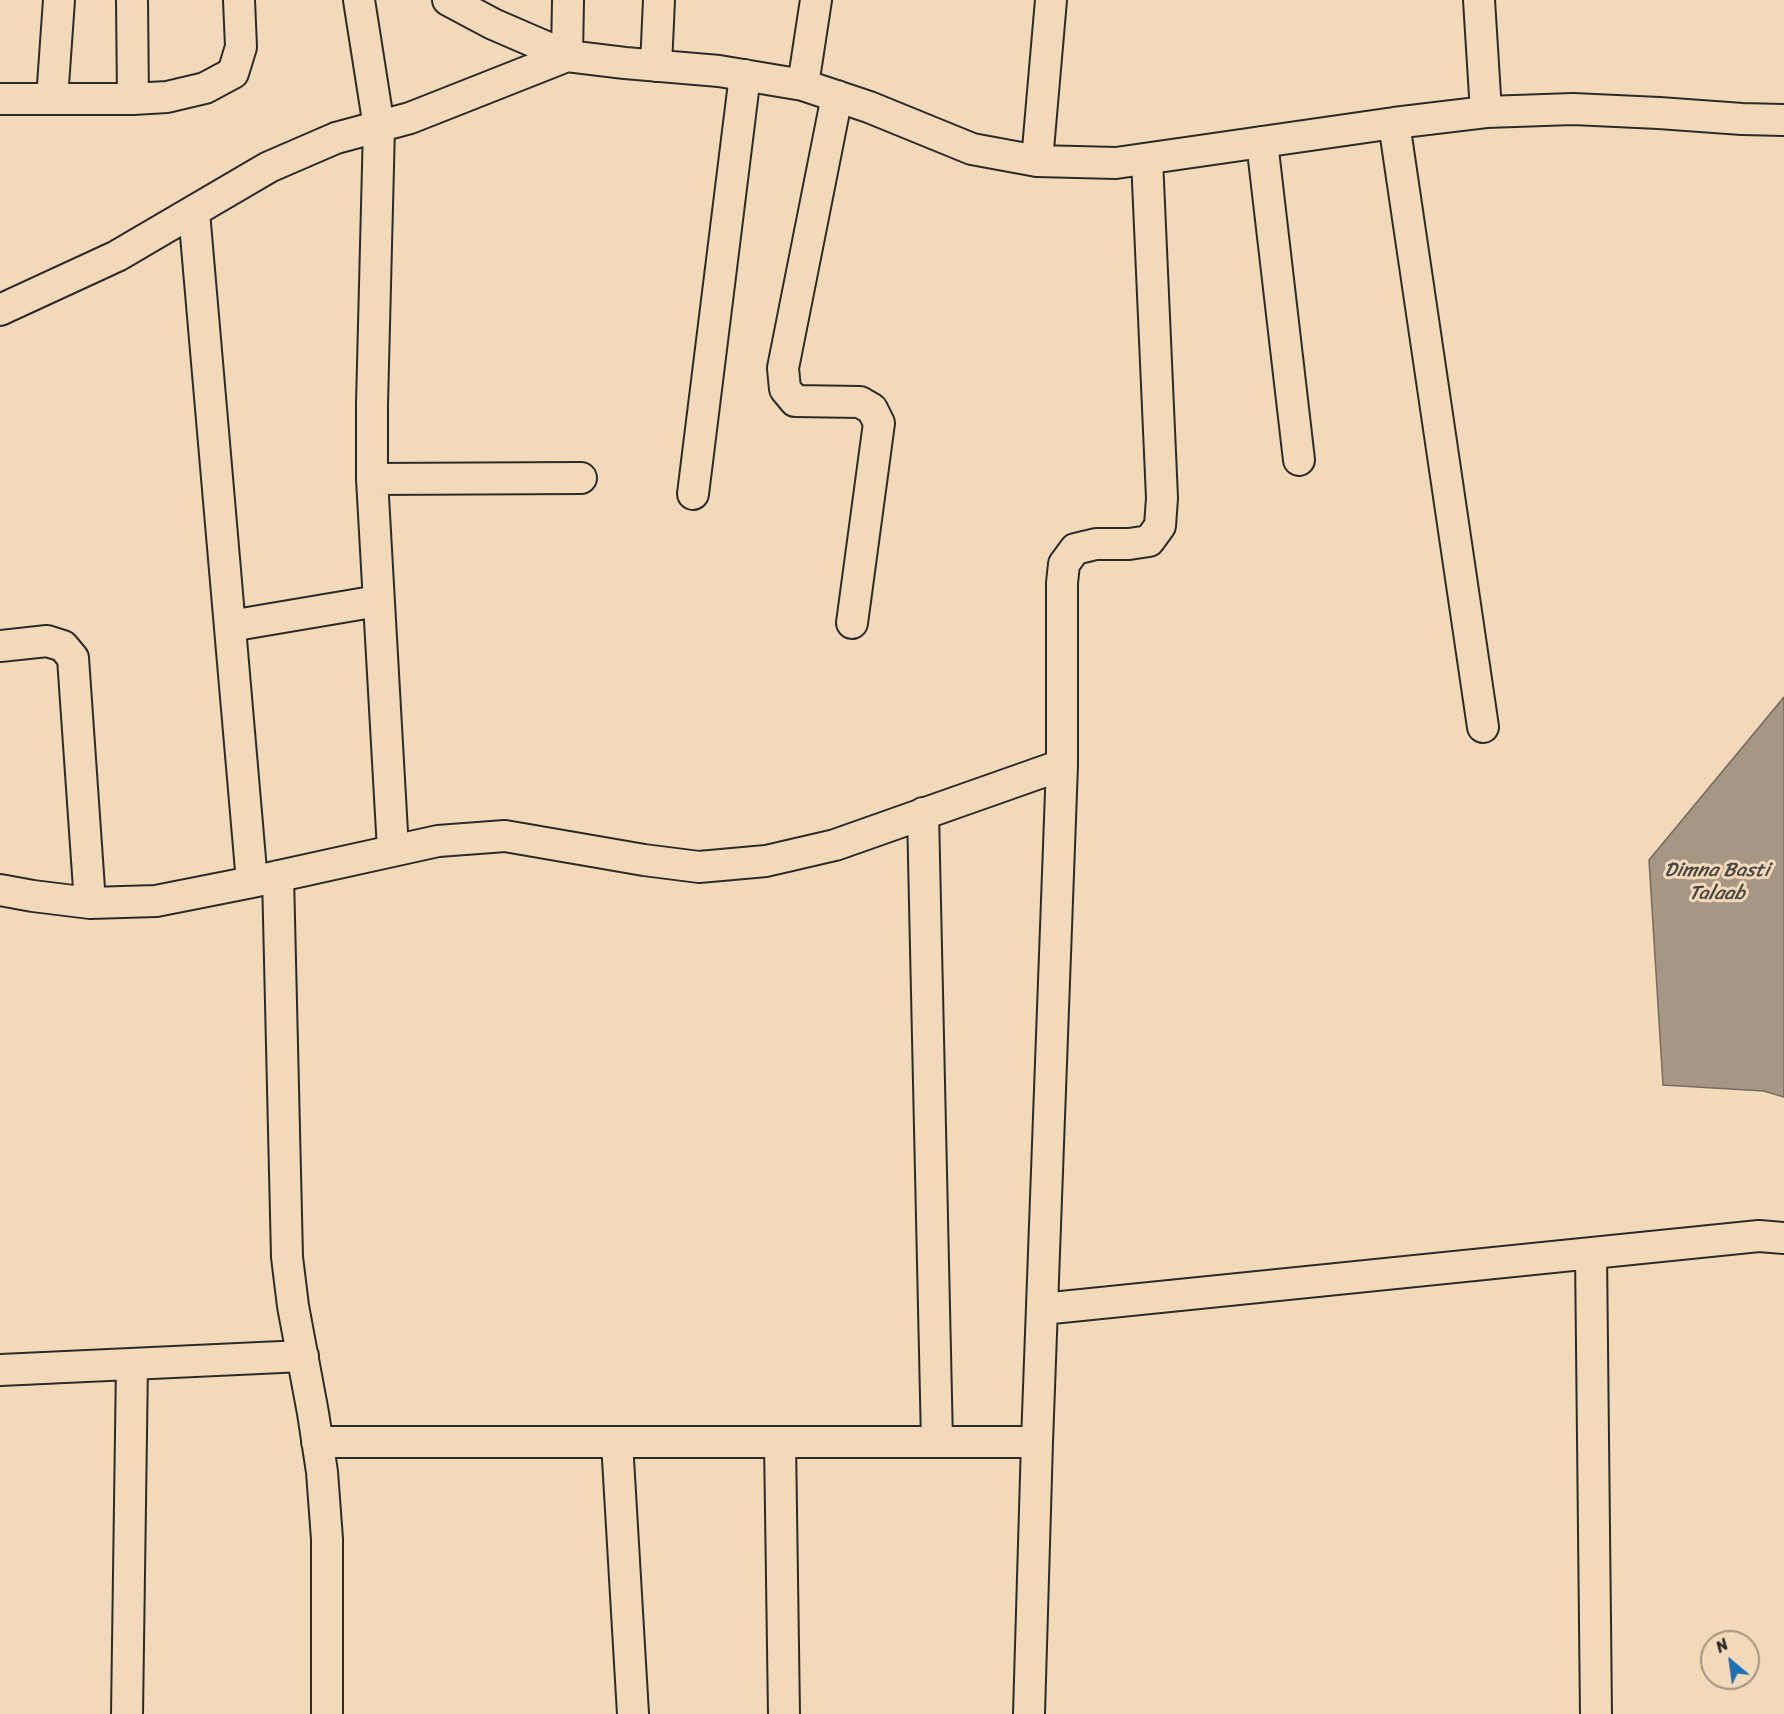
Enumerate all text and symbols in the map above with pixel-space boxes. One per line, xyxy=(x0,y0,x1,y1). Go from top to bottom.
water label: Dimna Basti Talaab xyxy=(1665,859,1769,906)
north arrow xyxy=(1700,1630,1760,1690)
text: N xyxy=(1710,1630,1734,1661)

